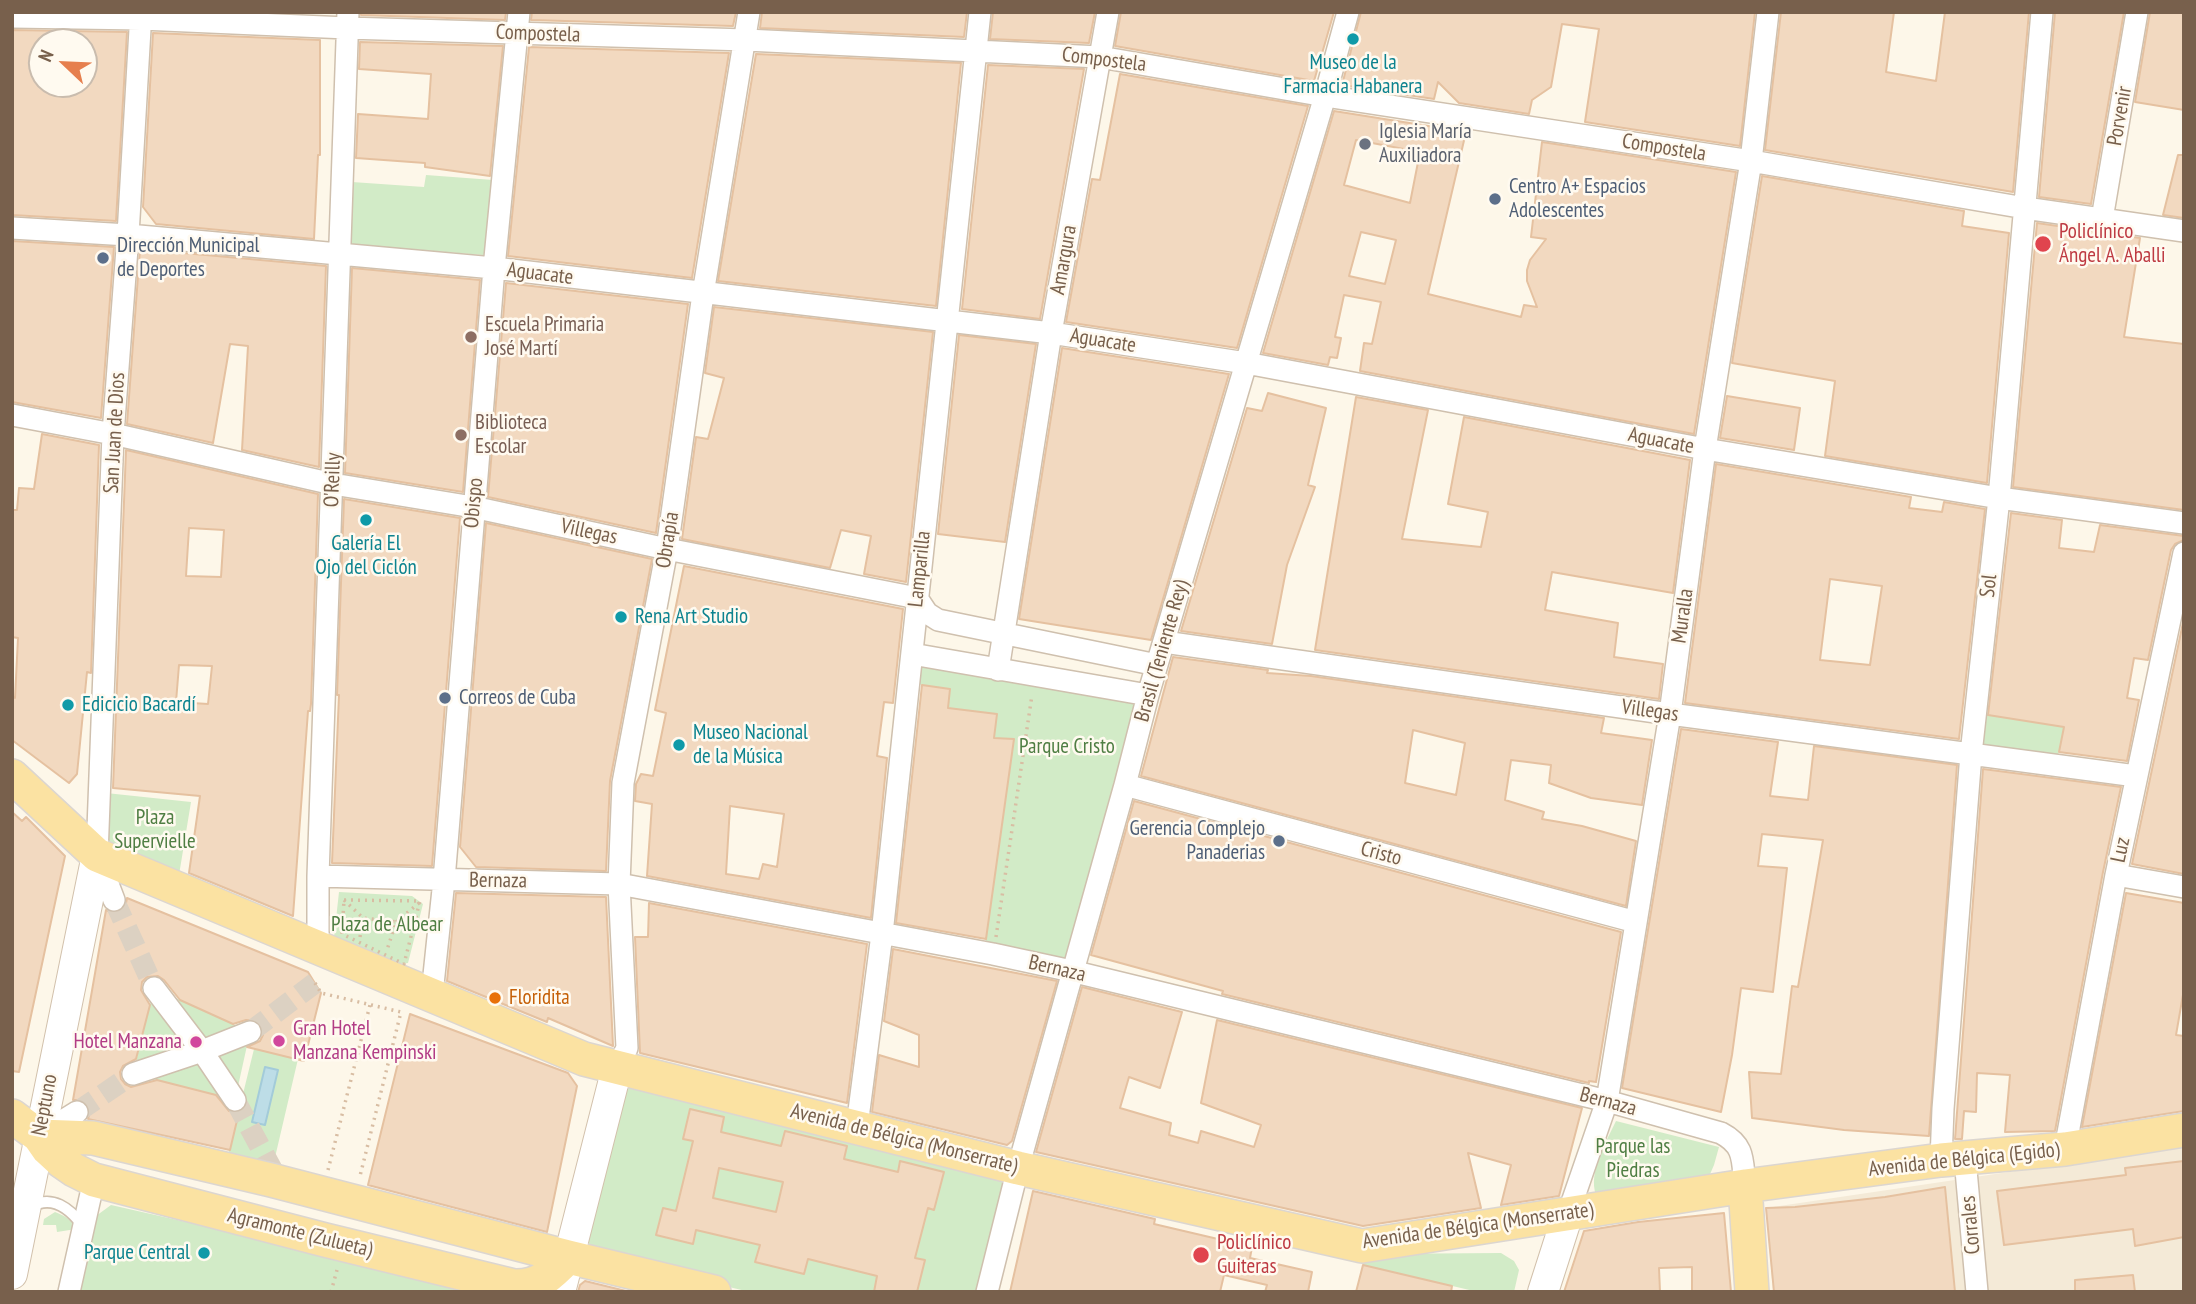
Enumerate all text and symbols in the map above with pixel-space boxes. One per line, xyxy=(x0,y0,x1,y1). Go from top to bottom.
street label: Compostela xyxy=(495,20,581,48)
north arrow xyxy=(28,28,98,98)
marker: Museo de la Farmacia Habanera xyxy=(1345,31,1361,47)
street label: Compostela xyxy=(1060,42,1148,78)
text: N xyxy=(32,46,59,65)
place label: Museo de la Farmacia Habanera xyxy=(1284,50,1422,100)
street label: Porvenir xyxy=(2102,84,2138,148)
place label: Iglesia María Auxiliadora xyxy=(1379,119,1472,169)
street label: Compostela xyxy=(1620,129,1708,167)
marker: Iglesia María Auxiliadora xyxy=(1357,136,1373,152)
place label: Centro A+ Espacios Adolescentes xyxy=(1509,174,1646,224)
marker: Centro A+ Espacios Adolescentes xyxy=(1487,191,1503,207)
place label: Policlínico Ángel A. Aballi xyxy=(2059,219,2166,269)
street label: Amargura xyxy=(1046,223,1082,297)
place label: Dirección Municipal de Deportes xyxy=(117,233,259,283)
marker: Policlínico Ángel A. Aballi xyxy=(2033,234,2053,254)
marker: Dirección Municipal de Deportes xyxy=(95,250,111,266)
street label: Aguacate xyxy=(505,257,575,291)
place label: Escuela Primaria José Martí xyxy=(485,312,604,362)
street label: Aguacate xyxy=(1068,323,1138,359)
marker: Escuela Primaria José Martí xyxy=(463,329,479,345)
street label: San Juan de Dios xyxy=(99,372,131,494)
place label: Biblioteca Escolar xyxy=(475,410,547,460)
street label: Aguacate xyxy=(1626,422,1696,460)
marker: Biblioteca Escolar xyxy=(453,427,469,443)
street label: O'Reilly xyxy=(319,452,347,508)
street label: Obispo xyxy=(459,477,489,529)
street label: Obrapía xyxy=(651,510,685,570)
marker: Galería El Ojo del Ciclón xyxy=(358,512,374,528)
street label: Villegas xyxy=(558,514,620,550)
street label: Lamparilla xyxy=(903,530,937,608)
place label: Galería El Ojo del Ciclón xyxy=(315,531,417,581)
street label: Sol xyxy=(1975,573,2003,599)
street label: Brasil (Teniente Rey) xyxy=(1130,577,1194,725)
street label: Muralla xyxy=(1667,587,1699,645)
place label: Rena Art Studio xyxy=(635,604,748,630)
marker: Rena Art Studio xyxy=(613,609,629,625)
place label: Correos de Cuba xyxy=(459,685,576,711)
marker: Correos de Cuba xyxy=(437,690,453,706)
place label: Edicicio Bacardí xyxy=(82,692,196,718)
street label: Villegas xyxy=(1620,695,1680,727)
marker: Edicicio Bacardí xyxy=(60,697,76,713)
place label: Museo Nacional de la Música xyxy=(693,720,808,770)
park label: Parque Cristo xyxy=(1019,734,1115,760)
marker: Museo Nacional de la Música xyxy=(671,737,687,753)
park label: Plaza Supervielle xyxy=(114,805,196,855)
place label: Gerencia Complejo Panaderias xyxy=(1129,816,1265,866)
marker: Gerencia Complejo Panaderias xyxy=(1271,833,1287,849)
street label: Luz xyxy=(2106,835,2136,865)
street label: Cristo xyxy=(1358,836,1404,872)
street label: Bernaza xyxy=(469,868,527,894)
park label: Plaza de Albear xyxy=(331,912,443,938)
street label: Bernaza xyxy=(1026,950,1088,988)
place label: Floridita xyxy=(509,985,570,1011)
marker: Floridita xyxy=(487,990,503,1006)
place label: Gran Hotel Manzana Kempinski xyxy=(293,1016,437,1066)
place label: Hotel Manzana xyxy=(73,1029,182,1055)
marker: Gran Hotel Manzana Kempinski xyxy=(271,1033,287,1049)
marker: Hotel Manzana xyxy=(188,1034,204,1050)
street label: Neptuno xyxy=(27,1072,63,1138)
street label: Bernaza xyxy=(1577,1082,1639,1122)
street label: Avenida de Bélgica (Monserrate) xyxy=(788,1099,1020,1179)
park label: Parque las Piedras xyxy=(1596,1134,1670,1184)
street label: Avenida de Bélgica (Egido) xyxy=(1867,1137,2061,1183)
street label: Corrales xyxy=(1956,1195,1986,1255)
street label: Avenida de Bélgica (Monserrate) xyxy=(1361,1197,1595,1255)
street label: Agramonte (Zulueta) xyxy=(225,1203,375,1263)
place label: Policlínico Guiteras xyxy=(1217,1230,1291,1280)
place label: Parque Central xyxy=(84,1240,190,1266)
marker: Parque Central xyxy=(196,1245,212,1261)
marker: Policlínico Guiteras xyxy=(1191,1245,1211,1265)

